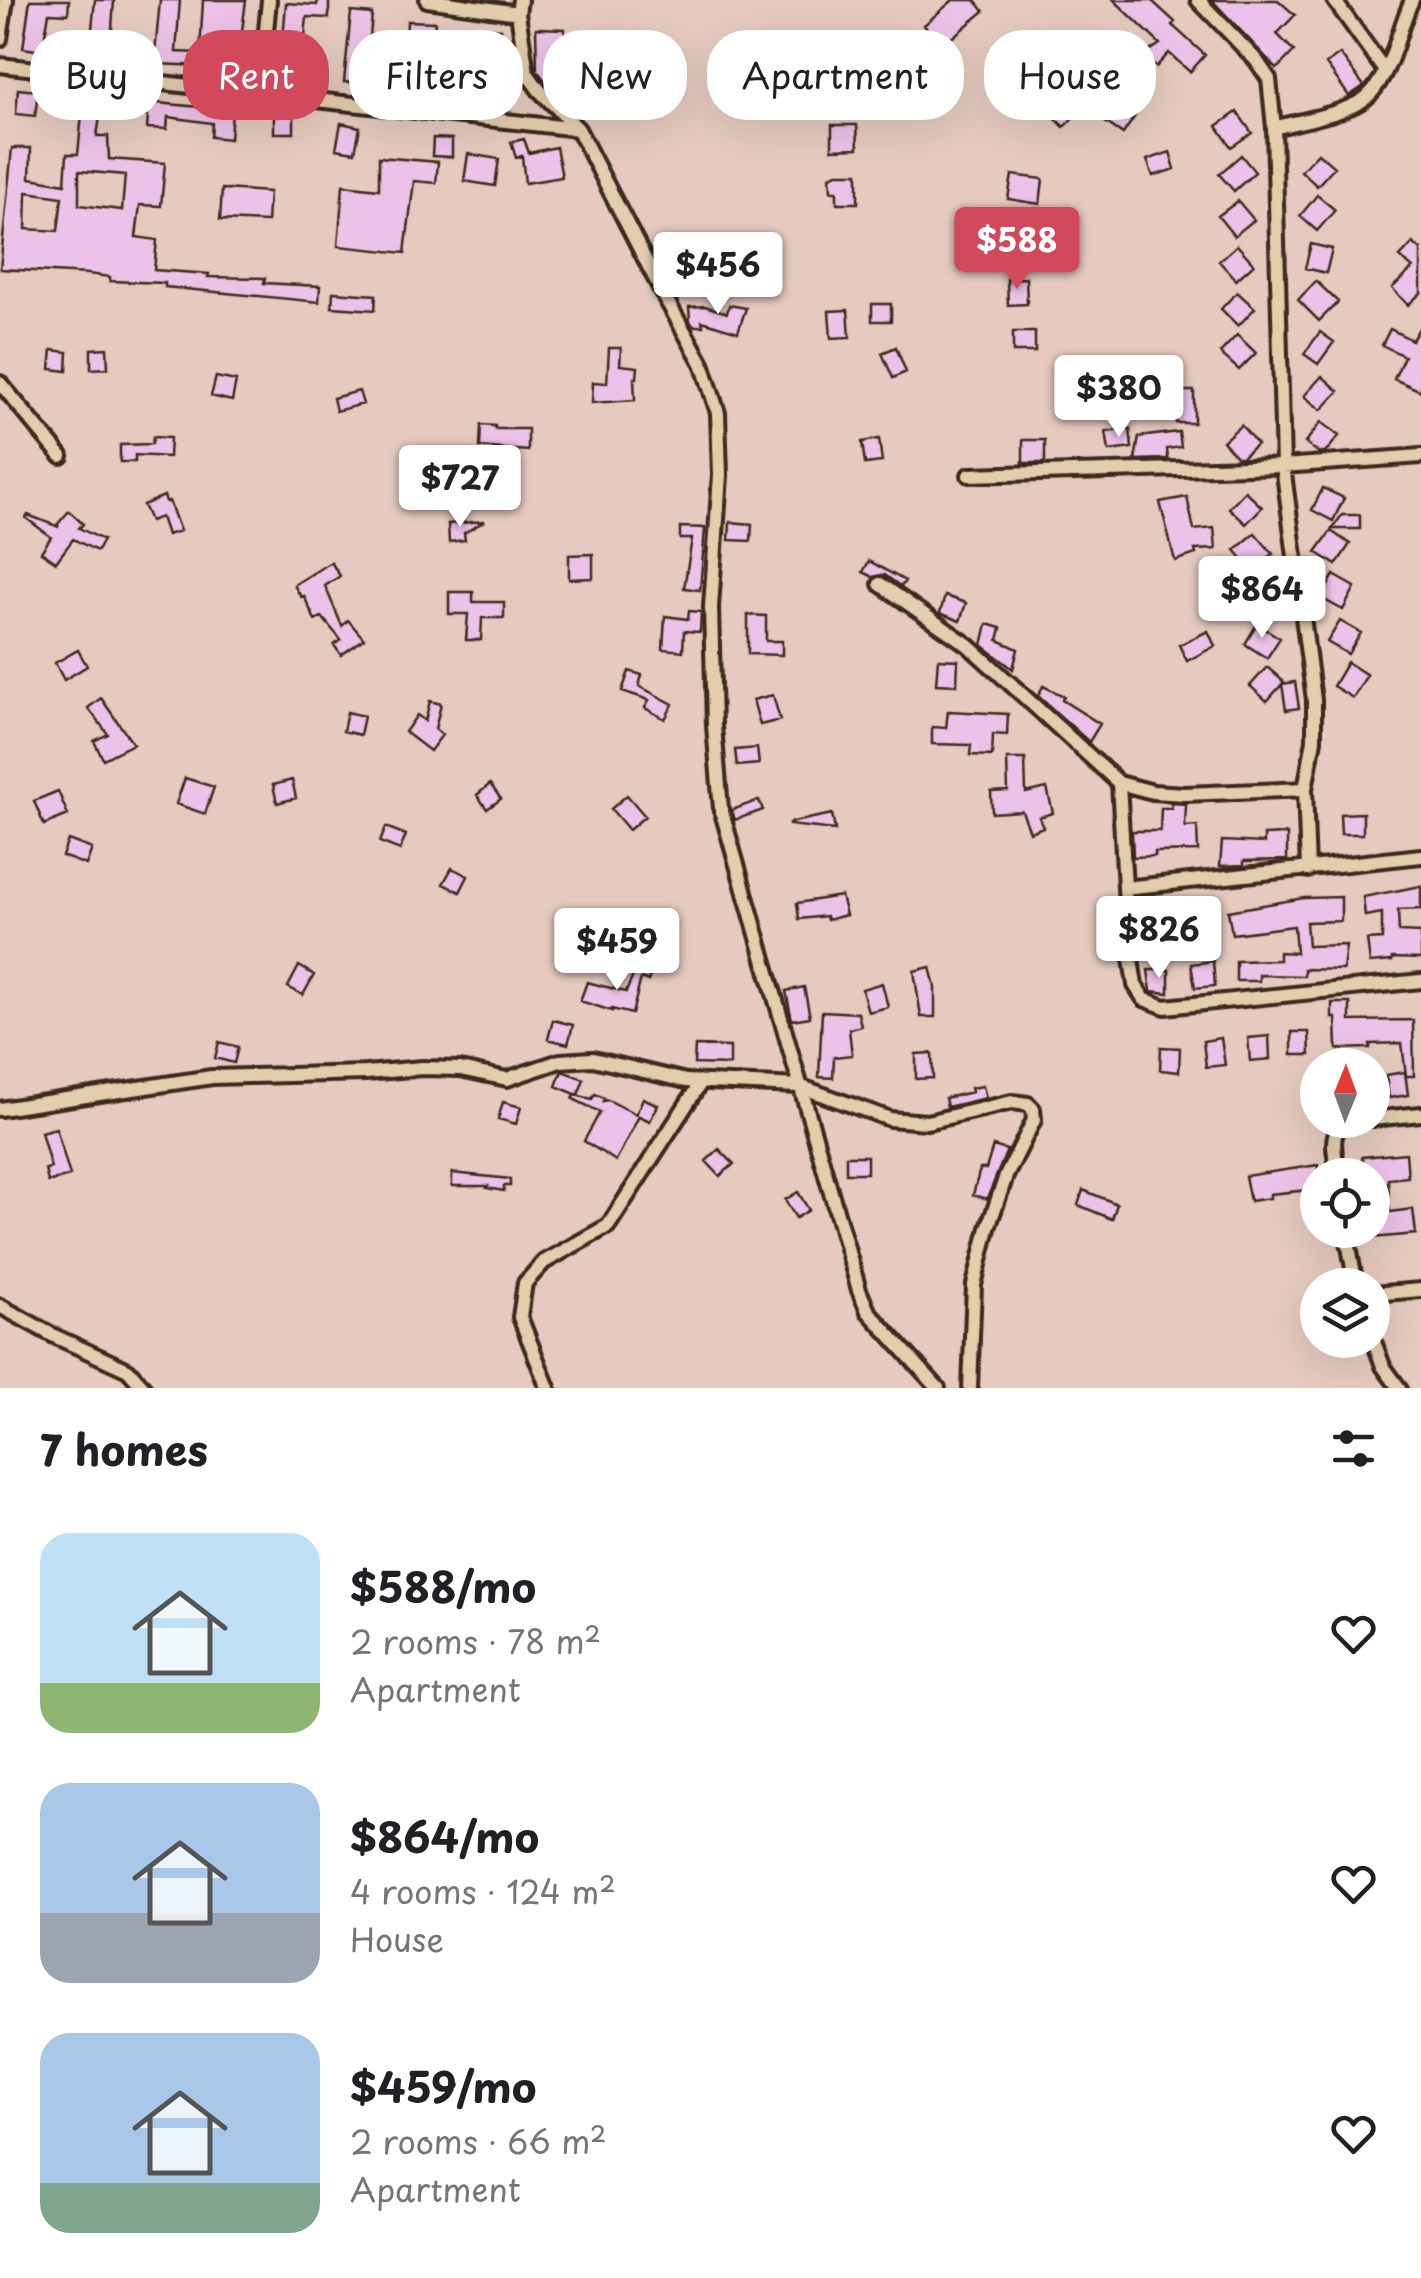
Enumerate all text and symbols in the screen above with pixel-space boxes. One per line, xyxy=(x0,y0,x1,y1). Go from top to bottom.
chip: Buy xyxy=(30,30,163,120)
chip: Rent xyxy=(183,30,329,120)
chip: Filters xyxy=(349,30,523,120)
chip: New xyxy=(543,30,687,120)
chip: Apartment xyxy=(707,30,964,120)
chip: House xyxy=(984,30,1156,120)
pin: $588 xyxy=(958,207,1076,292)
text: $588 xyxy=(976,215,1058,263)
pin: $456 xyxy=(659,232,777,317)
text: $456 xyxy=(676,240,761,288)
pin: $380 xyxy=(1060,355,1178,440)
text: $380 xyxy=(1076,363,1162,411)
pin: $727 xyxy=(401,445,519,530)
text: $727 xyxy=(421,453,499,501)
pin: $864 xyxy=(1203,556,1321,641)
text: $864 xyxy=(1220,564,1304,612)
pin: $826 xyxy=(1100,896,1218,981)
text: $826 xyxy=(1118,904,1200,952)
pin: $459 xyxy=(558,908,676,993)
text: $459 xyxy=(576,916,658,964)
north arrow xyxy=(1300,1048,1390,1138)
map controls xyxy=(1300,1048,1390,1358)
button: locate xyxy=(1300,1158,1390,1248)
button: layers xyxy=(1300,1268,1390,1358)
text: 7 homes xyxy=(40,1417,208,1480)
icon: filters xyxy=(1326,1421,1381,1476)
text: $588/mo xyxy=(350,1554,536,1617)
icon: home xyxy=(120,1573,240,1693)
icon: heart xyxy=(1326,1606,1381,1661)
text: 2 rooms · 78 m² xyxy=(350,1617,601,1665)
text: Apartment xyxy=(350,1665,521,1713)
text: $864/mo xyxy=(350,1804,539,1867)
icon: home xyxy=(120,1823,240,1943)
icon: heart xyxy=(1326,1856,1381,1911)
text: 4 rooms · 124 m² xyxy=(350,1867,616,1915)
text: House xyxy=(350,1915,444,1963)
text: $459/mo xyxy=(350,2054,536,2117)
icon: home xyxy=(120,2073,240,2193)
icon: heart xyxy=(1326,2106,1381,2161)
text: 2 rooms · 66 m² xyxy=(350,2117,607,2165)
text: Apartment xyxy=(350,2165,521,2213)

